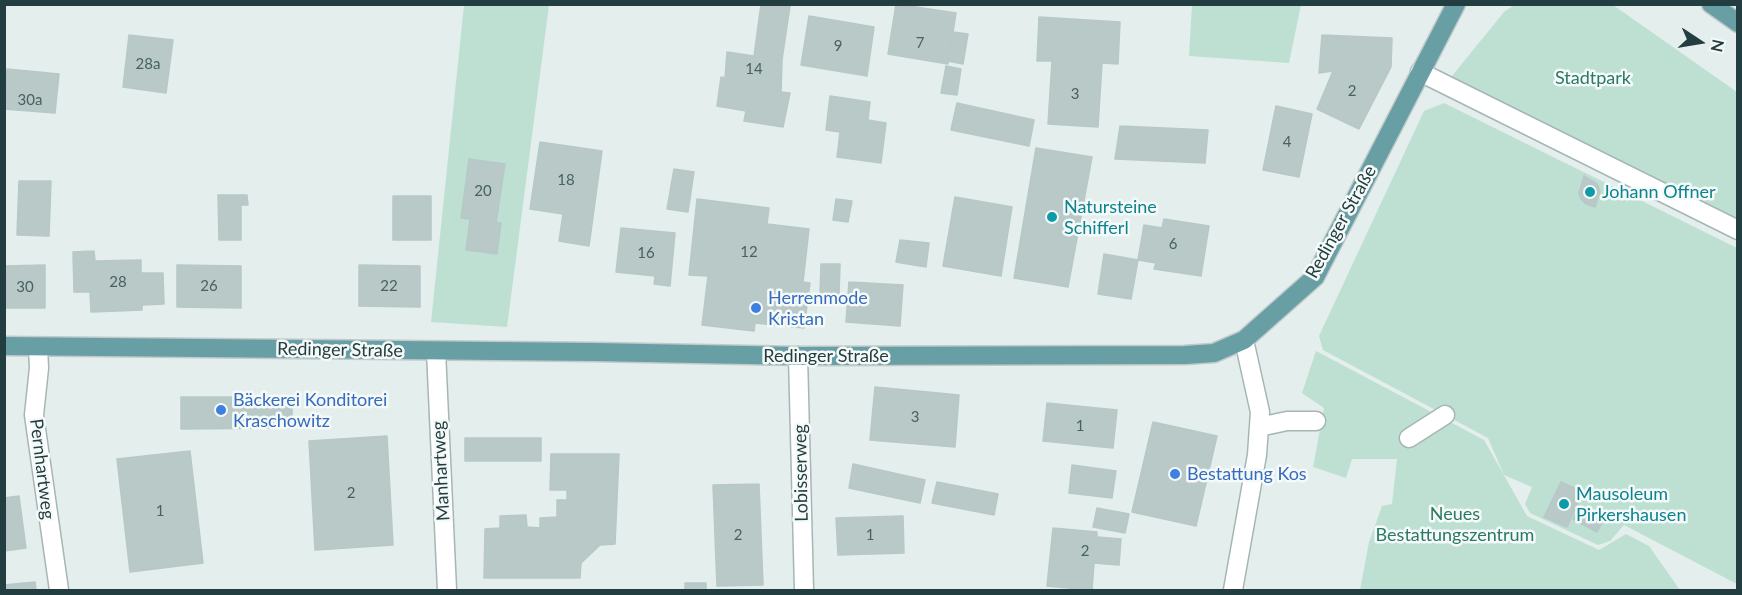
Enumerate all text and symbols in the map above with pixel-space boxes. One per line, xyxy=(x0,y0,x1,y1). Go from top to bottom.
north arrow xyxy=(1670,12,1730,72)
house number: 7 xyxy=(916,34,924,52)
house number: 9 xyxy=(834,37,842,55)
text: N xyxy=(1708,38,1729,54)
house number: 28a xyxy=(136,55,160,73)
house number: 14 xyxy=(745,60,763,78)
park label: Stadtpark xyxy=(1555,67,1631,89)
house number: 2 xyxy=(1348,82,1356,100)
house number: 3 xyxy=(1071,85,1079,103)
house number: 30a xyxy=(18,91,42,109)
house number: 4 xyxy=(1283,133,1291,151)
street label: Redinger Straße xyxy=(1301,162,1381,282)
house number: 18 xyxy=(557,171,575,189)
place label: Johann Offner xyxy=(1602,181,1716,203)
house number: 20 xyxy=(474,182,492,200)
marker: Johann Offner xyxy=(1583,185,1597,199)
place label: Natursteine Schifferl xyxy=(1064,196,1157,238)
marker: Natursteine Schifferl xyxy=(1045,210,1059,224)
house number: 6 xyxy=(1169,235,1177,253)
house number: 12 xyxy=(740,243,758,261)
house number: 16 xyxy=(637,244,655,262)
house number: 28 xyxy=(109,273,127,291)
house number: 26 xyxy=(200,277,218,295)
house number: 22 xyxy=(380,277,398,295)
house number: 30 xyxy=(16,278,34,296)
place label: Herrenmode Kristan xyxy=(768,287,868,330)
marker: Herrenmode Kristan xyxy=(749,301,763,315)
street label: Redinger Straße xyxy=(277,338,403,362)
street label: Redinger Straße xyxy=(763,345,889,367)
place label: Bäckerei Konditorei Kraschowitz xyxy=(233,389,387,432)
marker: Bäckerei Konditorei Kraschowitz xyxy=(214,403,228,417)
house number: 3 xyxy=(911,408,919,426)
street label: Pernhartweg xyxy=(25,417,59,521)
house number: 1 xyxy=(1076,417,1084,435)
street label: Manhartweg xyxy=(428,420,454,522)
street label: Lobisserweg xyxy=(789,424,813,522)
place label: Bestattung Kos xyxy=(1187,463,1307,485)
marker: Bestattung Kos xyxy=(1168,467,1182,481)
place label: Mausoleum Pirkershausen xyxy=(1576,483,1686,526)
house number: 2 xyxy=(347,484,355,502)
marker: Mausoleum Pirkershausen xyxy=(1557,497,1571,511)
house number: 1 xyxy=(156,502,164,520)
park label: Neues Bestattungszentrum xyxy=(1376,503,1534,546)
house number: 2 xyxy=(734,526,742,544)
house number: 1 xyxy=(866,526,874,544)
house number: 2 xyxy=(1081,542,1089,560)

